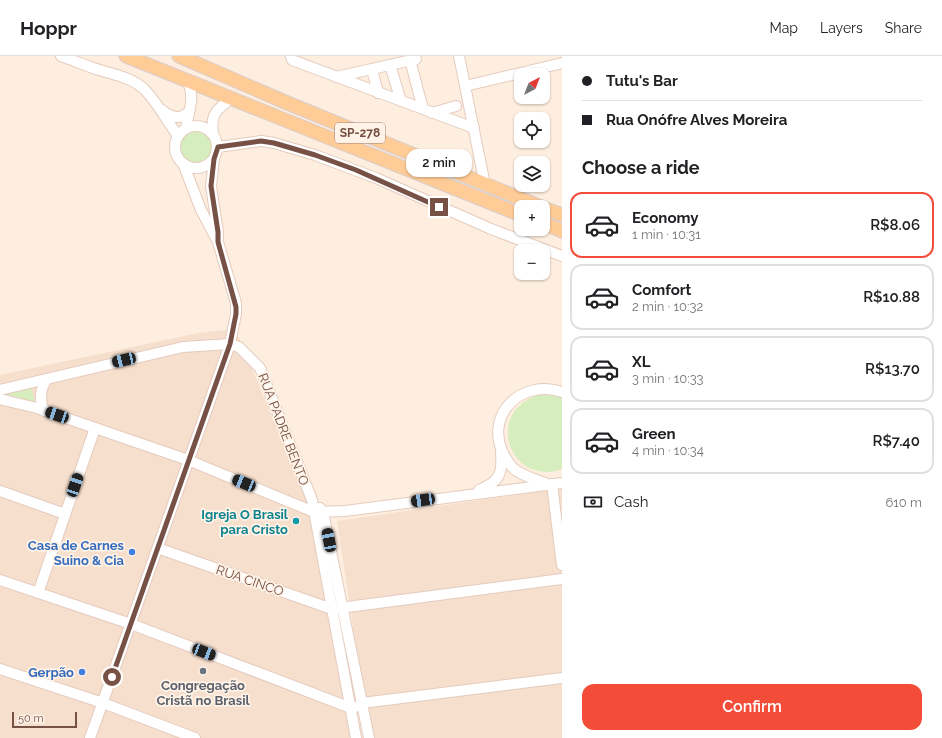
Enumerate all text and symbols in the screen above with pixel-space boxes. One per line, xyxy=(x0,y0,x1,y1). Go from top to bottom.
text: Hoppr xyxy=(20,17,77,39)
text: Map xyxy=(770,20,798,36)
text: Layers xyxy=(820,20,863,36)
text: Share xyxy=(885,20,922,36)
north arrow xyxy=(514,68,550,104)
map controls xyxy=(514,68,550,280)
text: Tutu's Bar xyxy=(606,72,678,90)
text: Rua Onófre Alves Moreira xyxy=(606,111,787,129)
button: locate xyxy=(514,112,550,148)
road number: SP-278 xyxy=(335,123,385,143)
callout: 2 min xyxy=(406,149,472,177)
text: 2 min xyxy=(422,155,456,170)
button: layers xyxy=(514,156,550,192)
text: Choose a ride xyxy=(582,157,700,178)
route end xyxy=(430,198,448,216)
button: + xyxy=(514,200,550,236)
icon: car xyxy=(584,207,620,243)
text: Economy xyxy=(632,209,699,227)
text: R$8.06 xyxy=(870,216,920,234)
text: 1 min · 10:31 xyxy=(632,227,701,242)
button: − xyxy=(514,244,550,280)
icon: car xyxy=(584,279,620,315)
text: Comfort xyxy=(632,281,691,299)
text: R$10.88 xyxy=(863,288,920,306)
text: 2 min · 10:32 xyxy=(632,299,703,314)
car xyxy=(111,351,137,369)
icon: car xyxy=(584,351,620,387)
text: XL xyxy=(632,353,650,371)
text: R$13.70 xyxy=(865,360,920,378)
street label: RUA PADRE BENTO xyxy=(255,371,312,488)
text: 3 min · 10:33 xyxy=(632,371,704,386)
car xyxy=(44,405,70,425)
icon: car xyxy=(584,423,620,459)
text: Green xyxy=(632,425,676,443)
text: R$7.40 xyxy=(872,432,920,450)
text: 4 min · 10:34 xyxy=(632,443,704,458)
car xyxy=(65,472,85,498)
car xyxy=(231,473,257,493)
icon: cash xyxy=(582,491,604,513)
car xyxy=(410,492,436,508)
text: Cash xyxy=(614,493,648,511)
text: 610 m xyxy=(885,495,922,510)
place label: Igreja O Brasil para Cristo xyxy=(201,507,289,537)
marker: Igreja O Brasil para Cristo xyxy=(291,516,301,526)
car xyxy=(321,527,337,553)
place label: Casa de Carnes Suino & Cia xyxy=(28,538,125,568)
marker: Casa de Carnes Suino & Cia xyxy=(127,547,137,557)
street label: RUA CINCO xyxy=(214,562,286,599)
car xyxy=(191,642,217,662)
place label: Gerpão xyxy=(28,665,74,680)
marker: Congregação Cristã no Brasil xyxy=(198,666,208,676)
marker: Gerpão xyxy=(77,667,87,677)
route start xyxy=(103,668,121,686)
place label: Congregação Cristã no Brasil xyxy=(156,678,250,708)
button: Confirm xyxy=(582,684,922,730)
scale bar xyxy=(12,710,77,729)
text: 50 m xyxy=(18,712,44,725)

